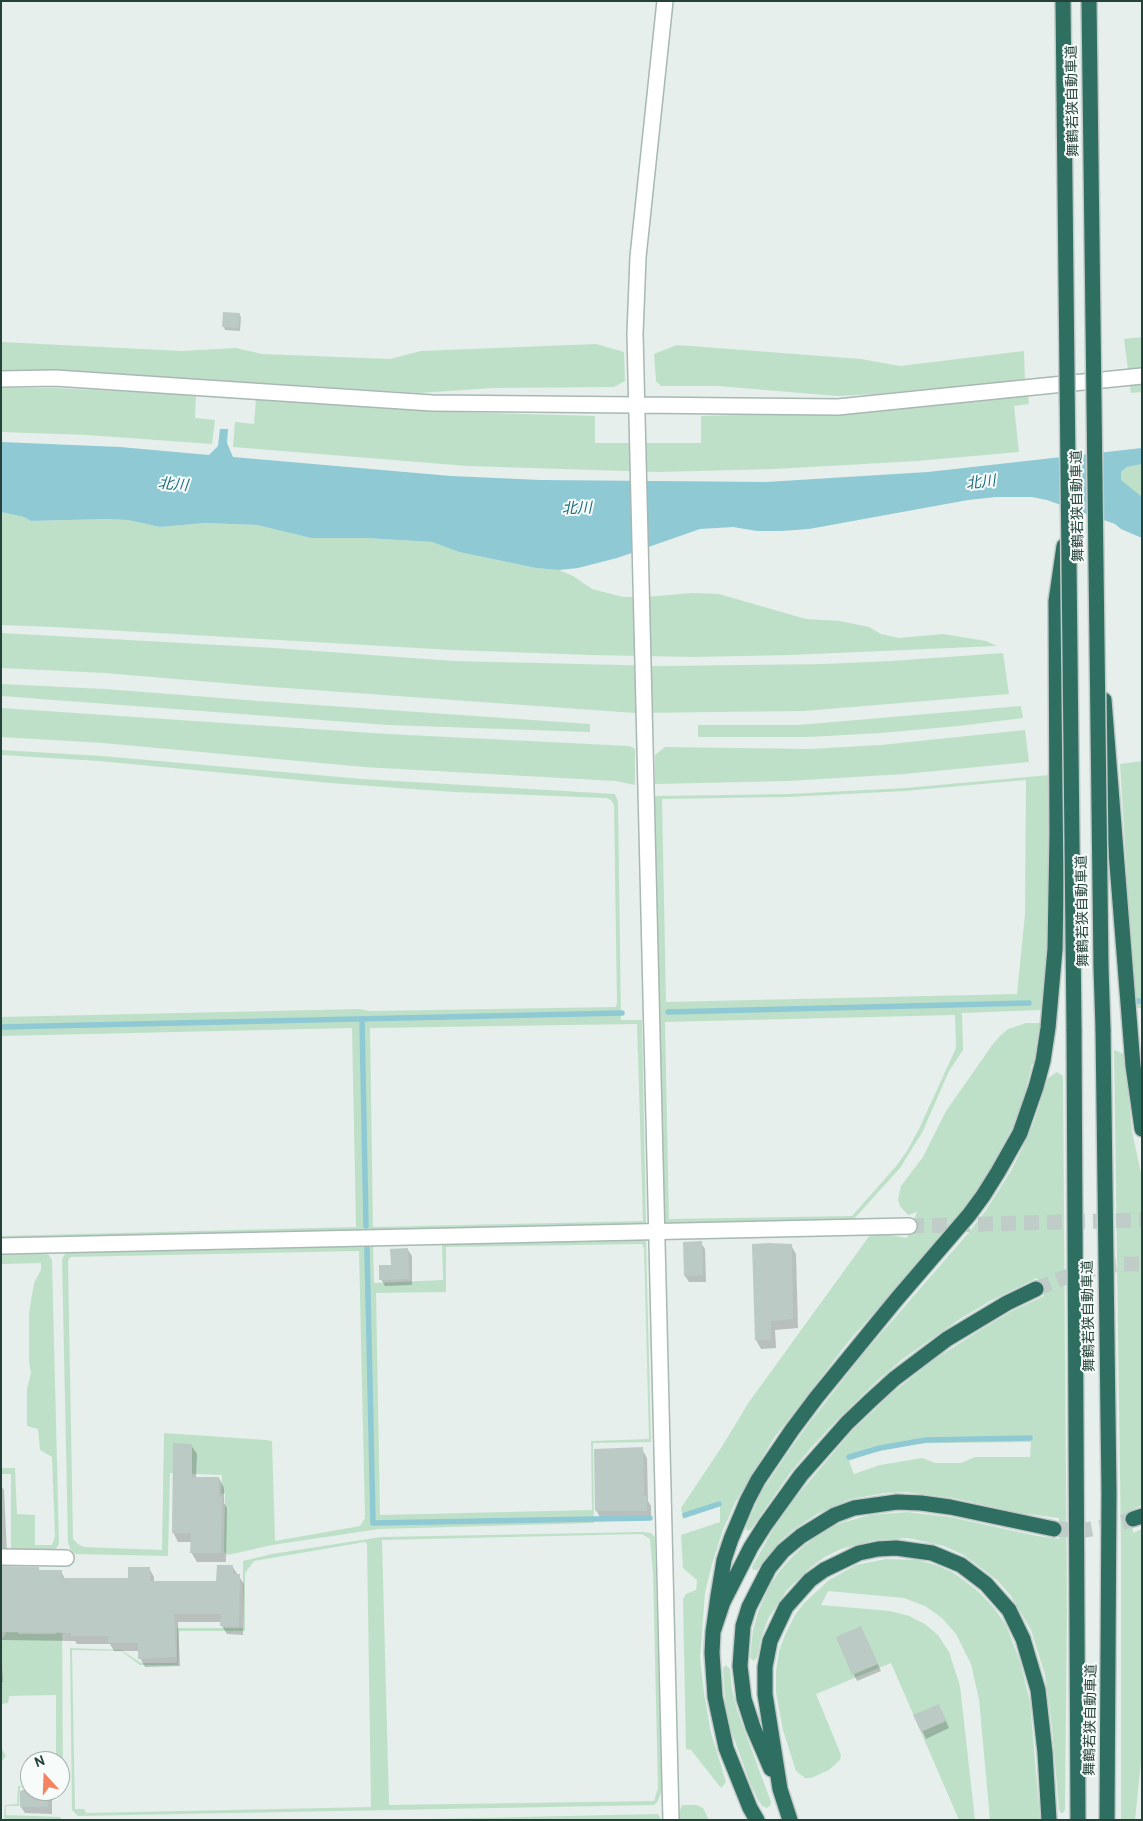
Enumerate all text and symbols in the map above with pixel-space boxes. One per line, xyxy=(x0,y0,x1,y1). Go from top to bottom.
street label: 舞鶴若狭自動車道 xyxy=(1065,45,1083,157)
street label: 舞鶴若狭自動車道 xyxy=(1070,450,1088,562)
water label: 北川 xyxy=(965,473,997,495)
water label: 北川 xyxy=(157,476,189,496)
water label: 北川 xyxy=(562,500,592,520)
street label: 舞鶴若狭自動車道 xyxy=(1075,855,1093,967)
street label: 舞鶴若狭自動車道 xyxy=(1081,1260,1099,1372)
street label: 舞鶴若狭自動車道 xyxy=(1083,1664,1101,1776)
north arrow xyxy=(20,1751,70,1801)
text: N xyxy=(32,1753,48,1772)

